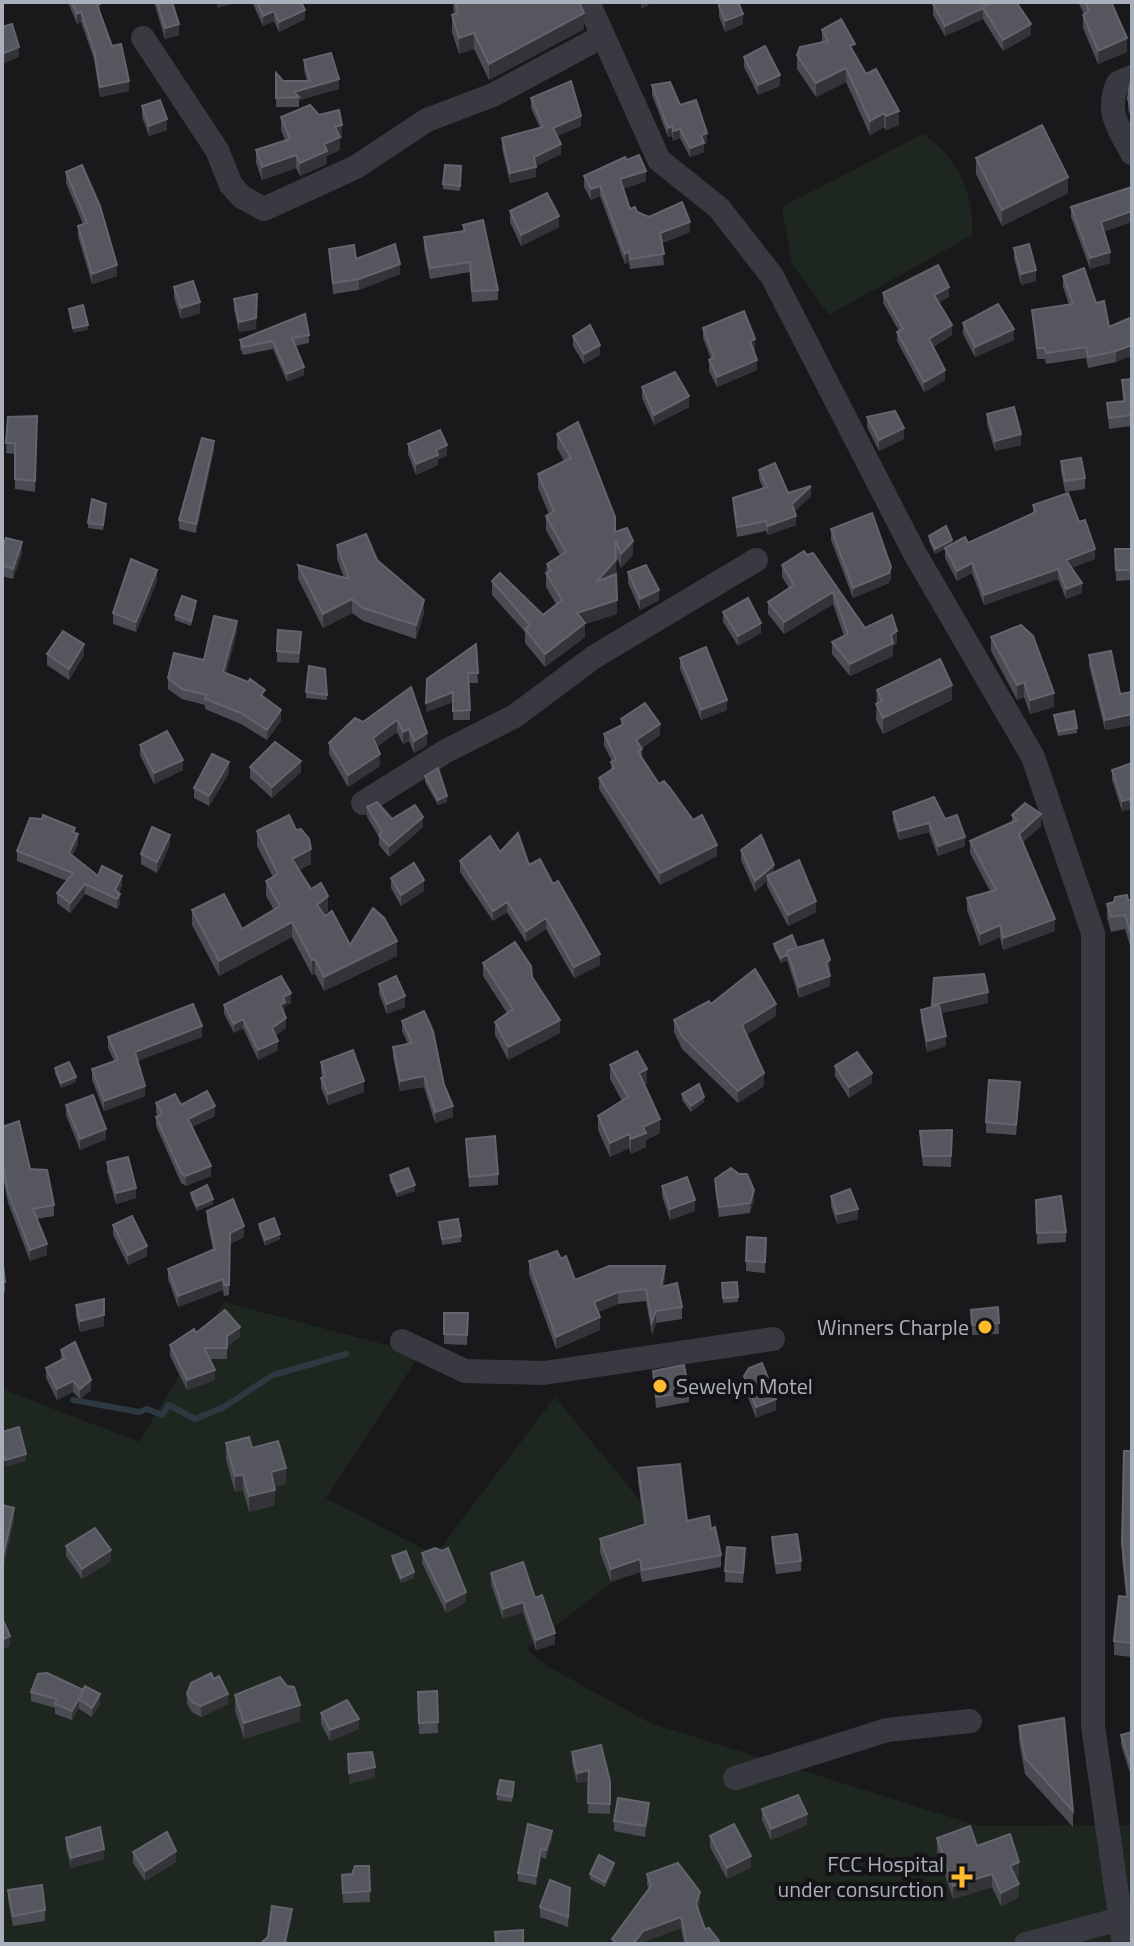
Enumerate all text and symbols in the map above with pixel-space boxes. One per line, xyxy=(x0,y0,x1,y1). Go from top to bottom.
place label: Winners Charple xyxy=(817,1310,969,1344)
marker: Winners Charple xyxy=(976,1318,994,1336)
place label: Sewelyn Motel xyxy=(676,1369,813,1403)
marker: Sewelyn Motel xyxy=(651,1377,669,1395)
place label: FCC Hospital under consurction xyxy=(778,1847,944,1906)
marker: FCC Hospital under consurction xyxy=(951,1866,973,1888)

